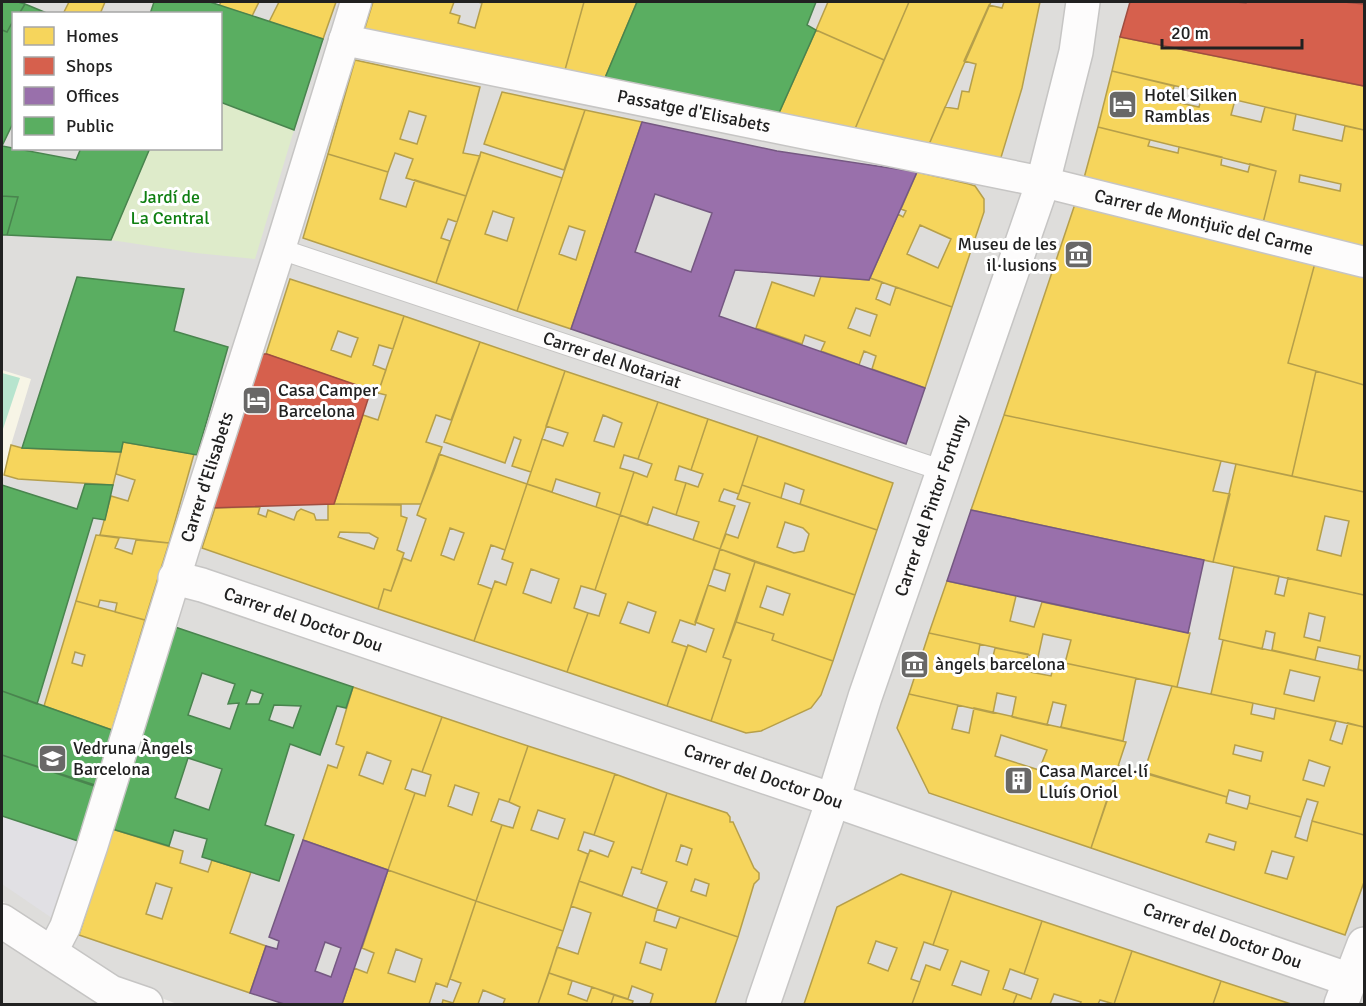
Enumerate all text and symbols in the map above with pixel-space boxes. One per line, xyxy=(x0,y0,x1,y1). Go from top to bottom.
legend xyxy=(12,12,222,150)
scale bar xyxy=(1162,12,1302,50)
text: 20 m xyxy=(1171,22,1209,44)
text: Homes xyxy=(66,25,119,47)
text: Shops xyxy=(66,55,113,77)
place label: Hotel Silken Ramblas xyxy=(1144,84,1237,127)
text: Offices xyxy=(66,85,119,107)
street label: Passatge d'Elisabets xyxy=(615,85,772,137)
hotel icon: Hotel Silken Ramblas xyxy=(1107,89,1139,121)
text: Public xyxy=(66,115,114,137)
street label: Carrer de Montjuïc del Carme xyxy=(1092,184,1316,260)
park label: Jardí de La Central xyxy=(130,186,210,229)
place label: Museu de les il·lusions xyxy=(957,233,1057,276)
museum icon: Museu de les il·lusions xyxy=(1062,238,1094,270)
street label: Carrer del Notariat xyxy=(540,327,684,393)
place label: Casa Camper Barcelona xyxy=(278,379,379,422)
hotel icon: Casa Camper Barcelona xyxy=(241,384,273,416)
street label: Carrer d'Elisabets xyxy=(176,409,238,545)
street label: Carrer del Pintor Fortuny xyxy=(890,411,973,599)
street label: Carrer del Doctor Dou xyxy=(221,582,386,657)
museum icon: àngels barcelona xyxy=(898,648,930,680)
place label: àngels barcelona xyxy=(935,653,1065,675)
place label: Vedruna Àngels Barcelona xyxy=(73,737,193,780)
street label: Carrer del Doctor Dou xyxy=(681,739,846,814)
school or university icon: Vedruna Àngels Barcelona xyxy=(36,742,68,774)
place label: Casa Marcel·lí Lluís Oriol xyxy=(1039,760,1148,803)
building icon: Casa Marcel·lí Lluís Oriol xyxy=(1002,765,1034,797)
street label: Carrer del Doctor Dou xyxy=(1140,898,1305,973)

